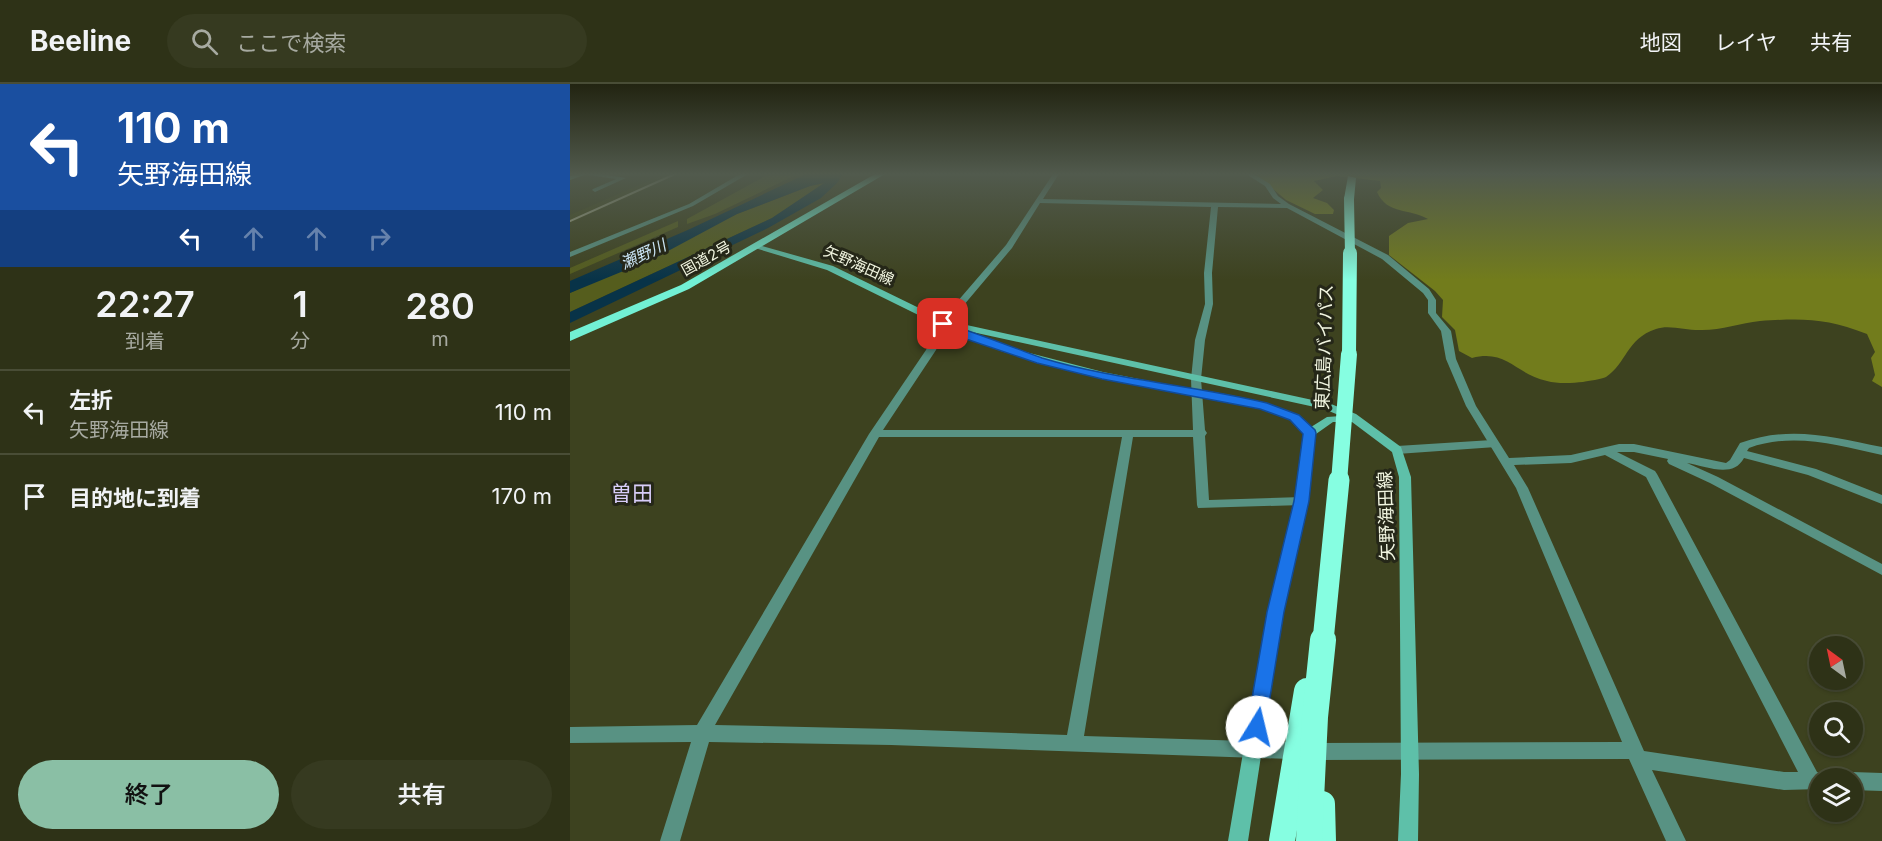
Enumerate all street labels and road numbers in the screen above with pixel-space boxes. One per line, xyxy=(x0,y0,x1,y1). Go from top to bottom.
street label: 国道2号 xyxy=(678,237,734,279)
street label: 矢野海田線 xyxy=(821,241,897,289)
street label: 東広島バイパス xyxy=(1311,284,1337,410)
street label: 矢野海田線 xyxy=(1374,471,1398,561)

